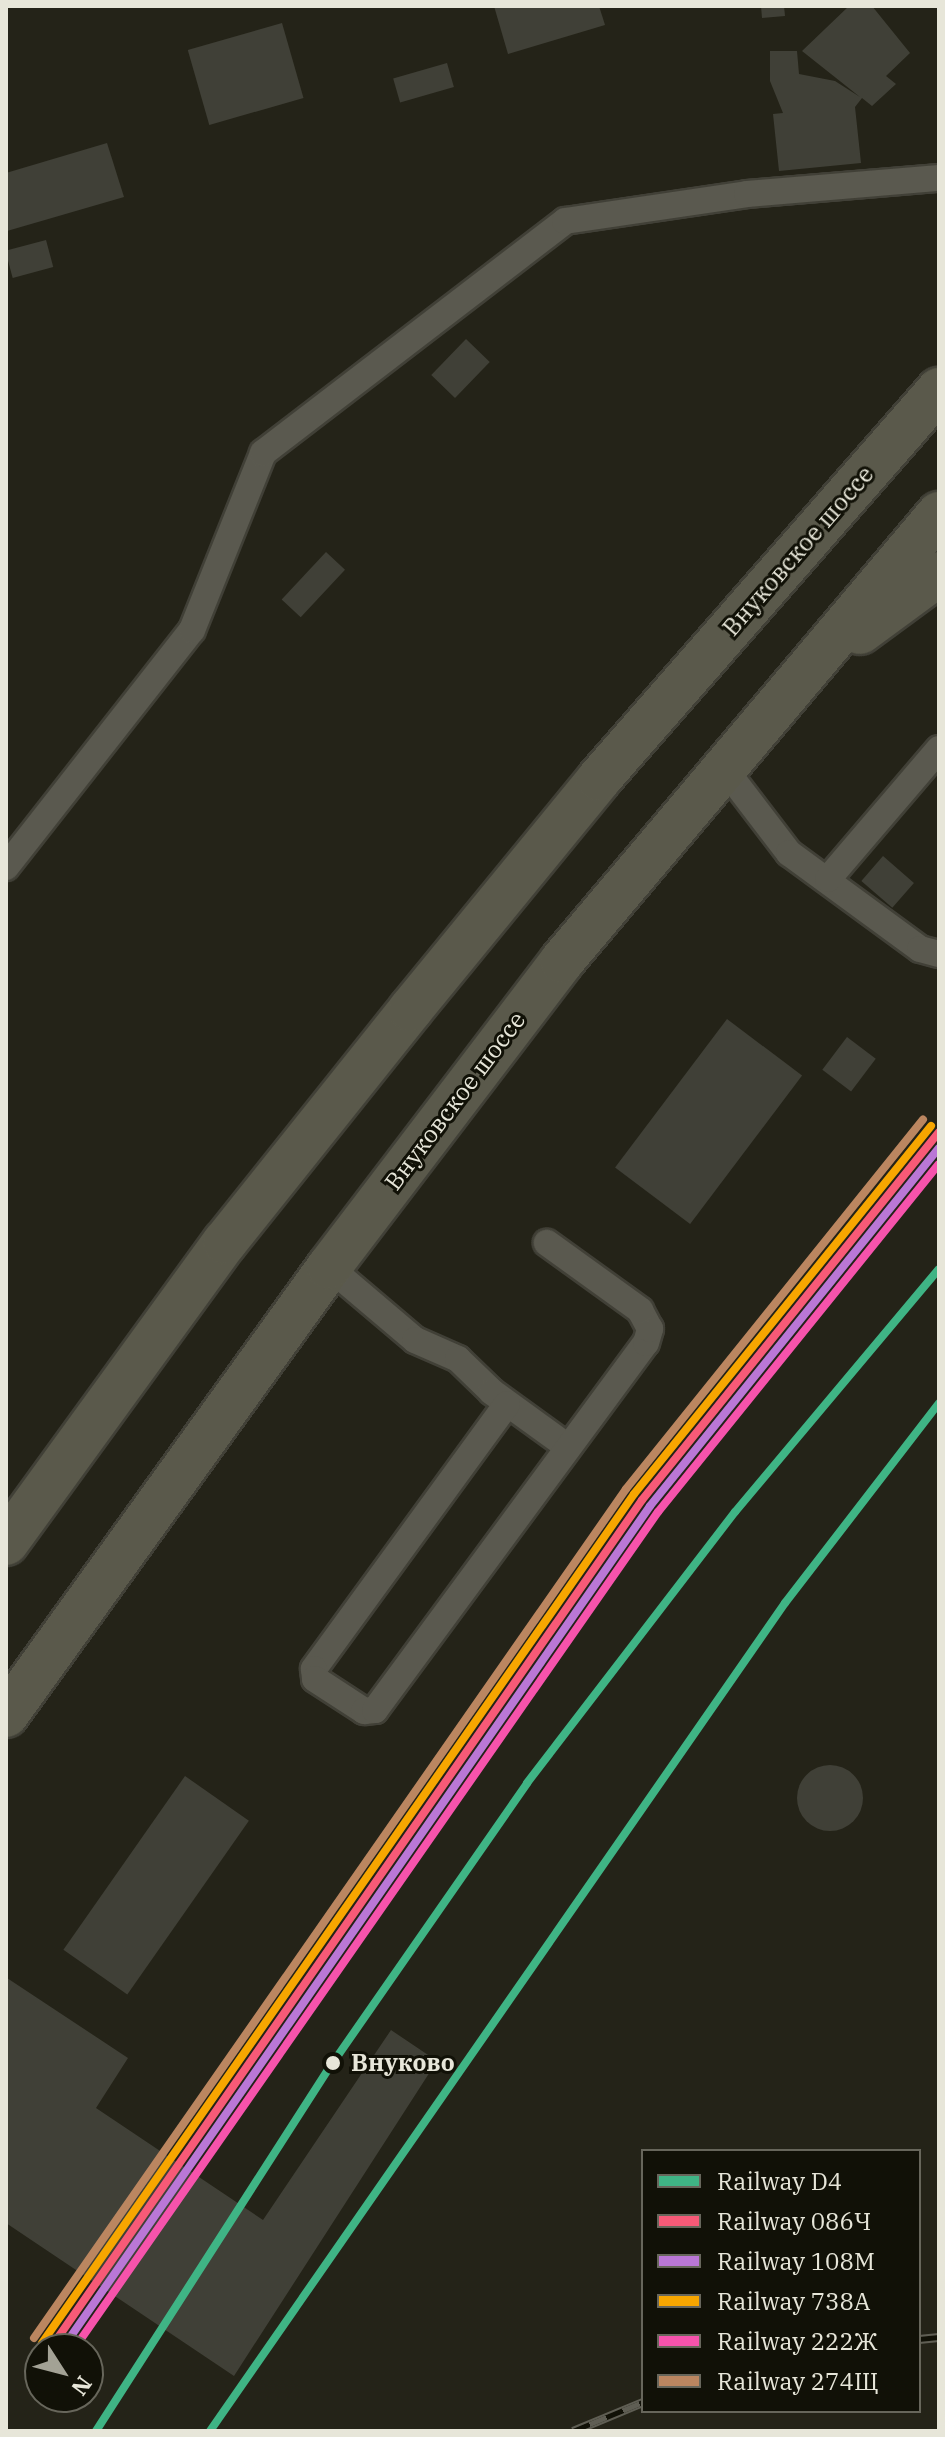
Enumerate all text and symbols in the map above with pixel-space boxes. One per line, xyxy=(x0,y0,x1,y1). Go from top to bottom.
street label: Внуковское шоссе xyxy=(716,460,880,642)
street label: Внуковское шоссе xyxy=(379,1006,531,1196)
place label: Внуково xyxy=(351,2049,455,2077)
marker: Внуково xyxy=(322,2052,344,2074)
legend xyxy=(641,2149,921,2413)
text: Railway D4 xyxy=(717,2165,842,2197)
text: Railway 086Ч xyxy=(717,2205,871,2237)
text: Railway 108М xyxy=(717,2245,875,2277)
text: Railway 738А xyxy=(717,2285,870,2317)
text: Railway 222Ж xyxy=(717,2325,878,2357)
north arrow xyxy=(24,2333,104,2413)
text: Railway 274Щ xyxy=(717,2365,878,2397)
text: N xyxy=(65,2371,99,2402)

